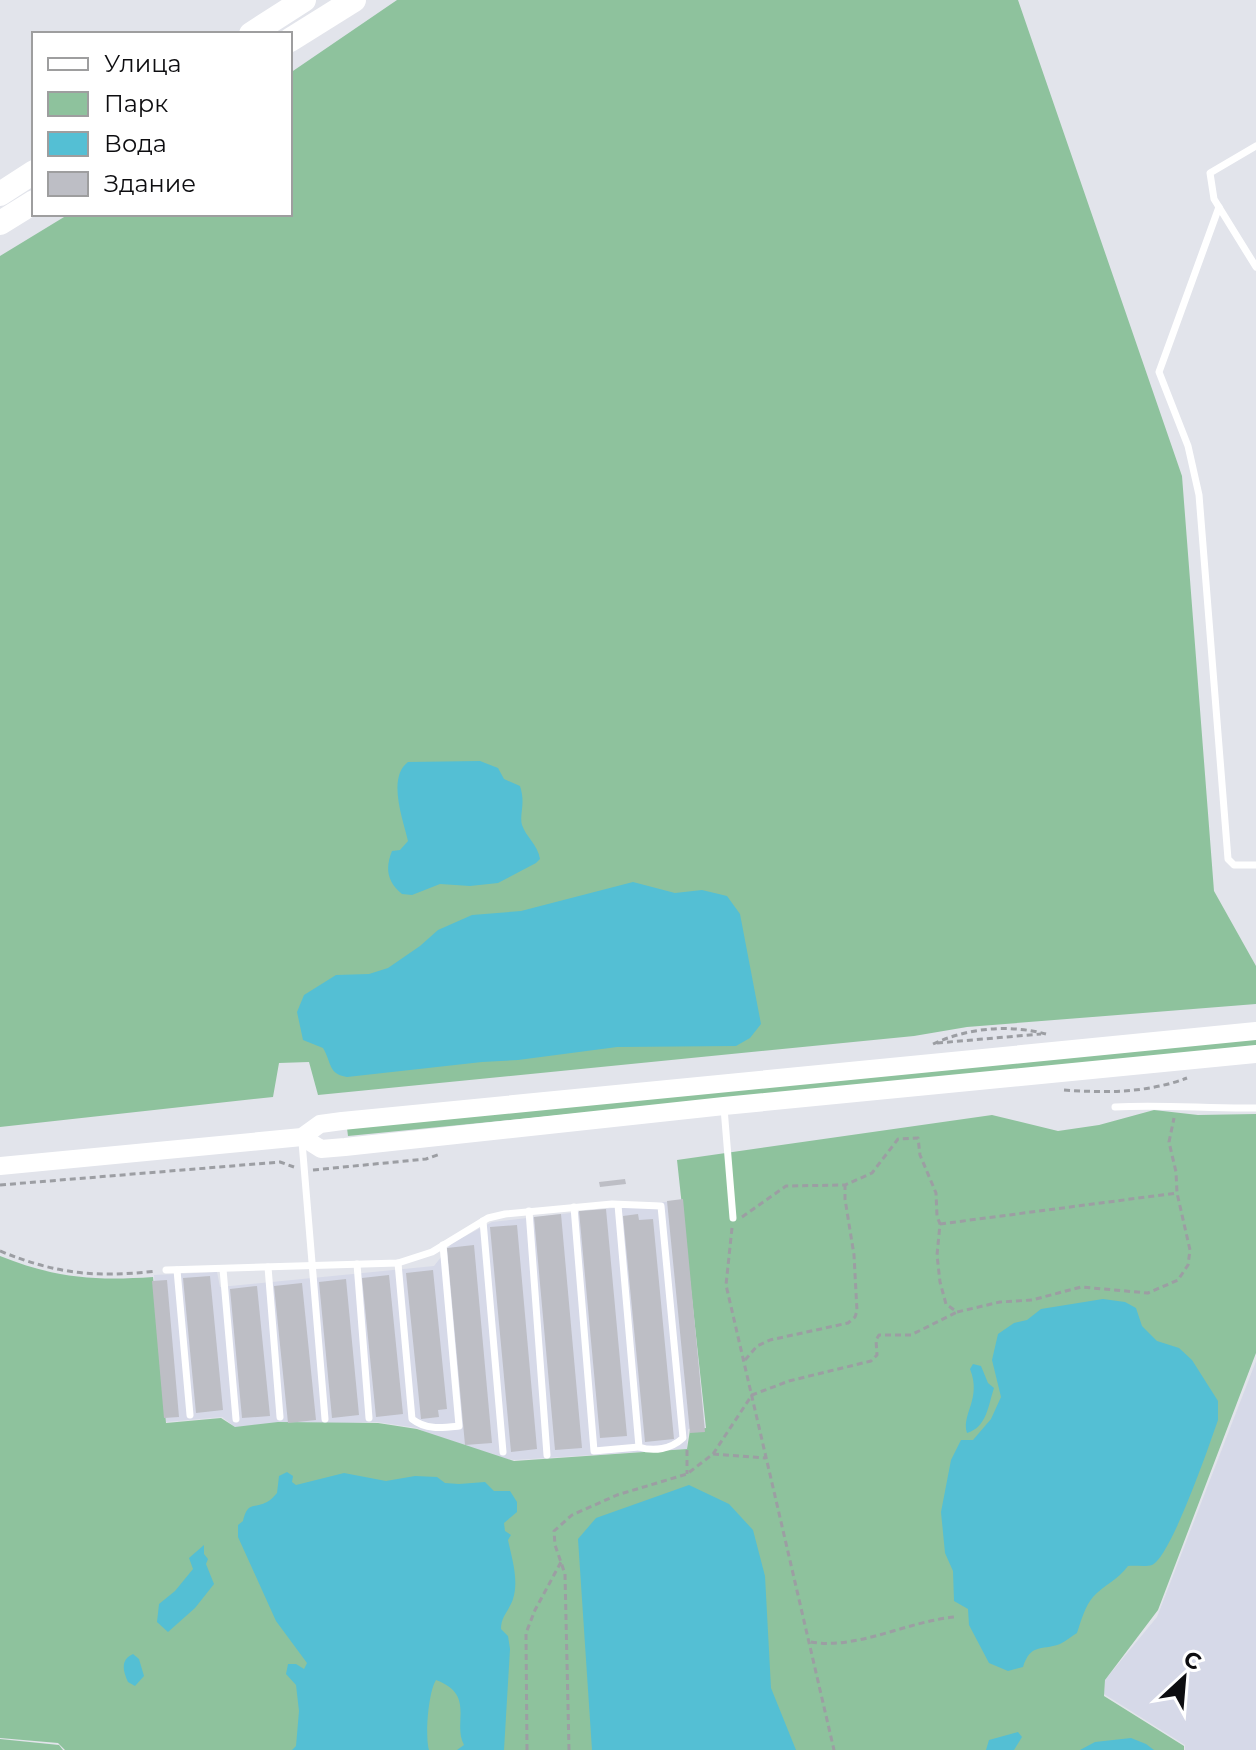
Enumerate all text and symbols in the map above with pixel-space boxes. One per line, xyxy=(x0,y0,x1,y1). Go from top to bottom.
legend xyxy=(32,32,292,216)
text: Улица xyxy=(104,49,182,78)
text: Парк xyxy=(104,89,168,118)
text: Вода xyxy=(104,129,167,158)
text: Здание xyxy=(104,169,196,198)
north arrow xyxy=(1144,1638,1224,1718)
text: С xyxy=(1179,1645,1206,1676)

